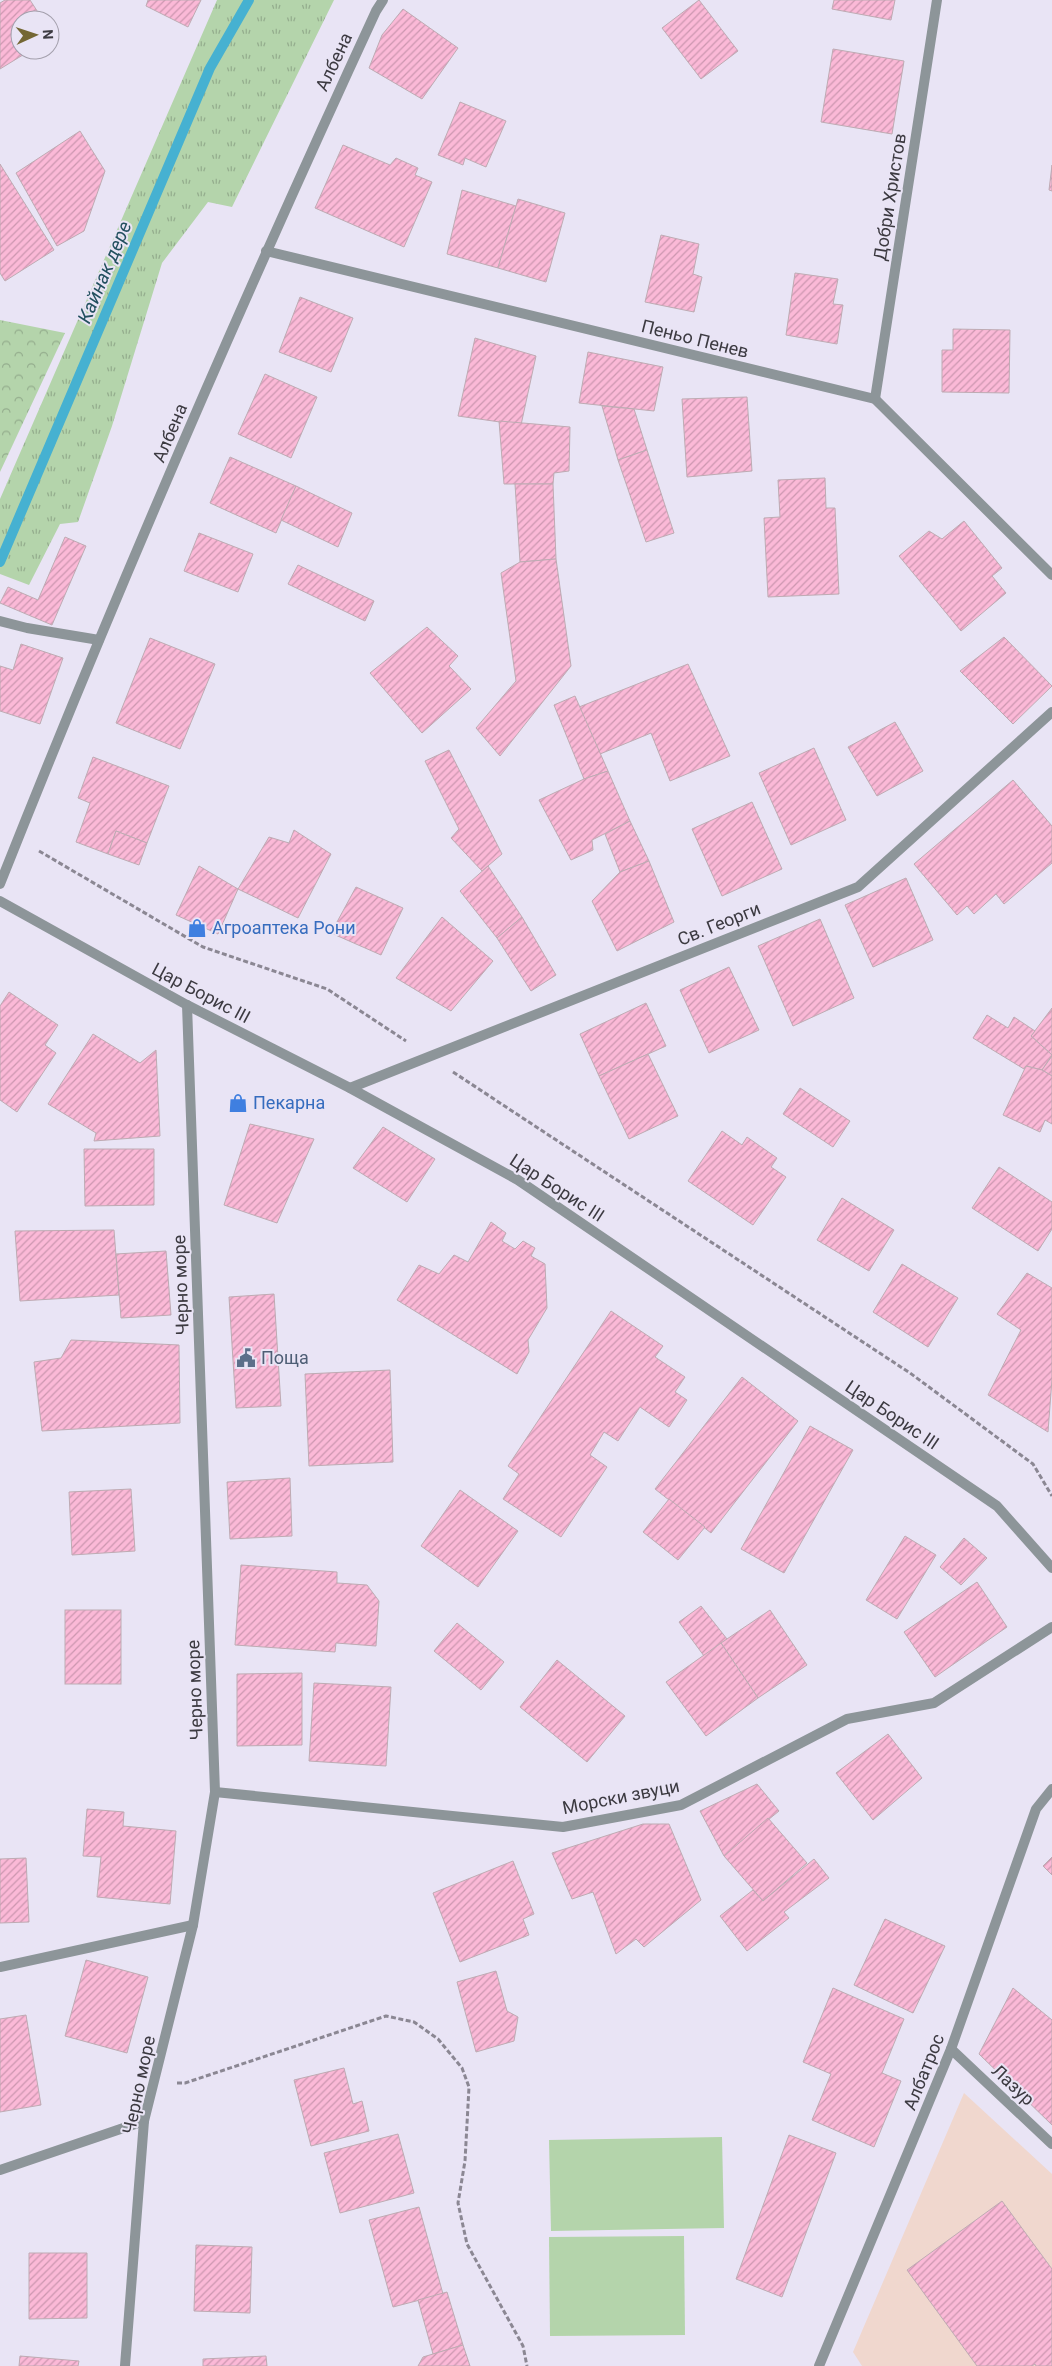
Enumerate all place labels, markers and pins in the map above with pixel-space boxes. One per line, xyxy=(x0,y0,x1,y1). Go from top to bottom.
shop icon: Агроаптека Рони xyxy=(186,917,208,939)
place label: Агроаптека Рони xyxy=(212,917,356,938)
shop icon: Пекарна xyxy=(227,1092,249,1114)
place label: Пекарна xyxy=(253,1092,325,1113)
public building icon: Поща xyxy=(235,1347,257,1369)
place label: Поща xyxy=(261,1347,309,1368)

